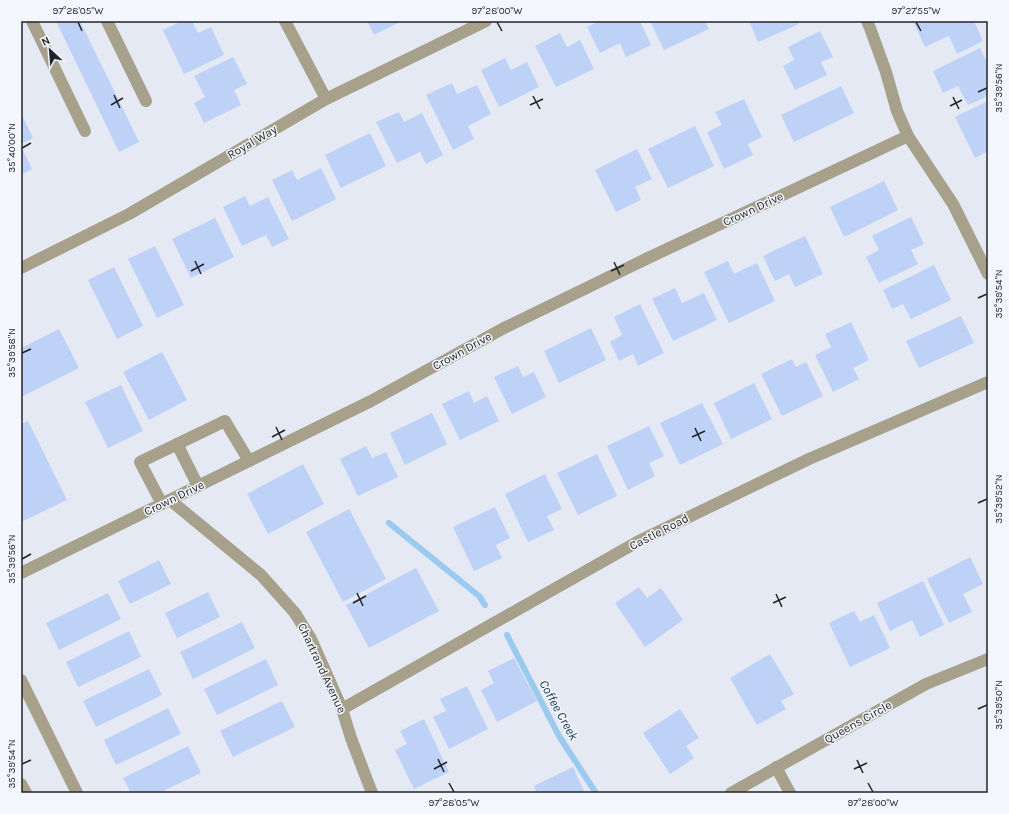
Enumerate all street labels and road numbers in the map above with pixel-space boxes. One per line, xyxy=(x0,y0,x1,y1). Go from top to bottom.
street label: Royal Way xyxy=(225,122,280,162)
street label: Crown Drive xyxy=(721,189,785,229)
street label: Crown Drive xyxy=(430,329,494,373)
street label: Crown Drive xyxy=(142,477,206,519)
street label: Castle Road xyxy=(627,511,691,553)
street label: Chartrand Avenue xyxy=(295,621,349,715)
street label: Queens Circle xyxy=(822,698,894,746)

